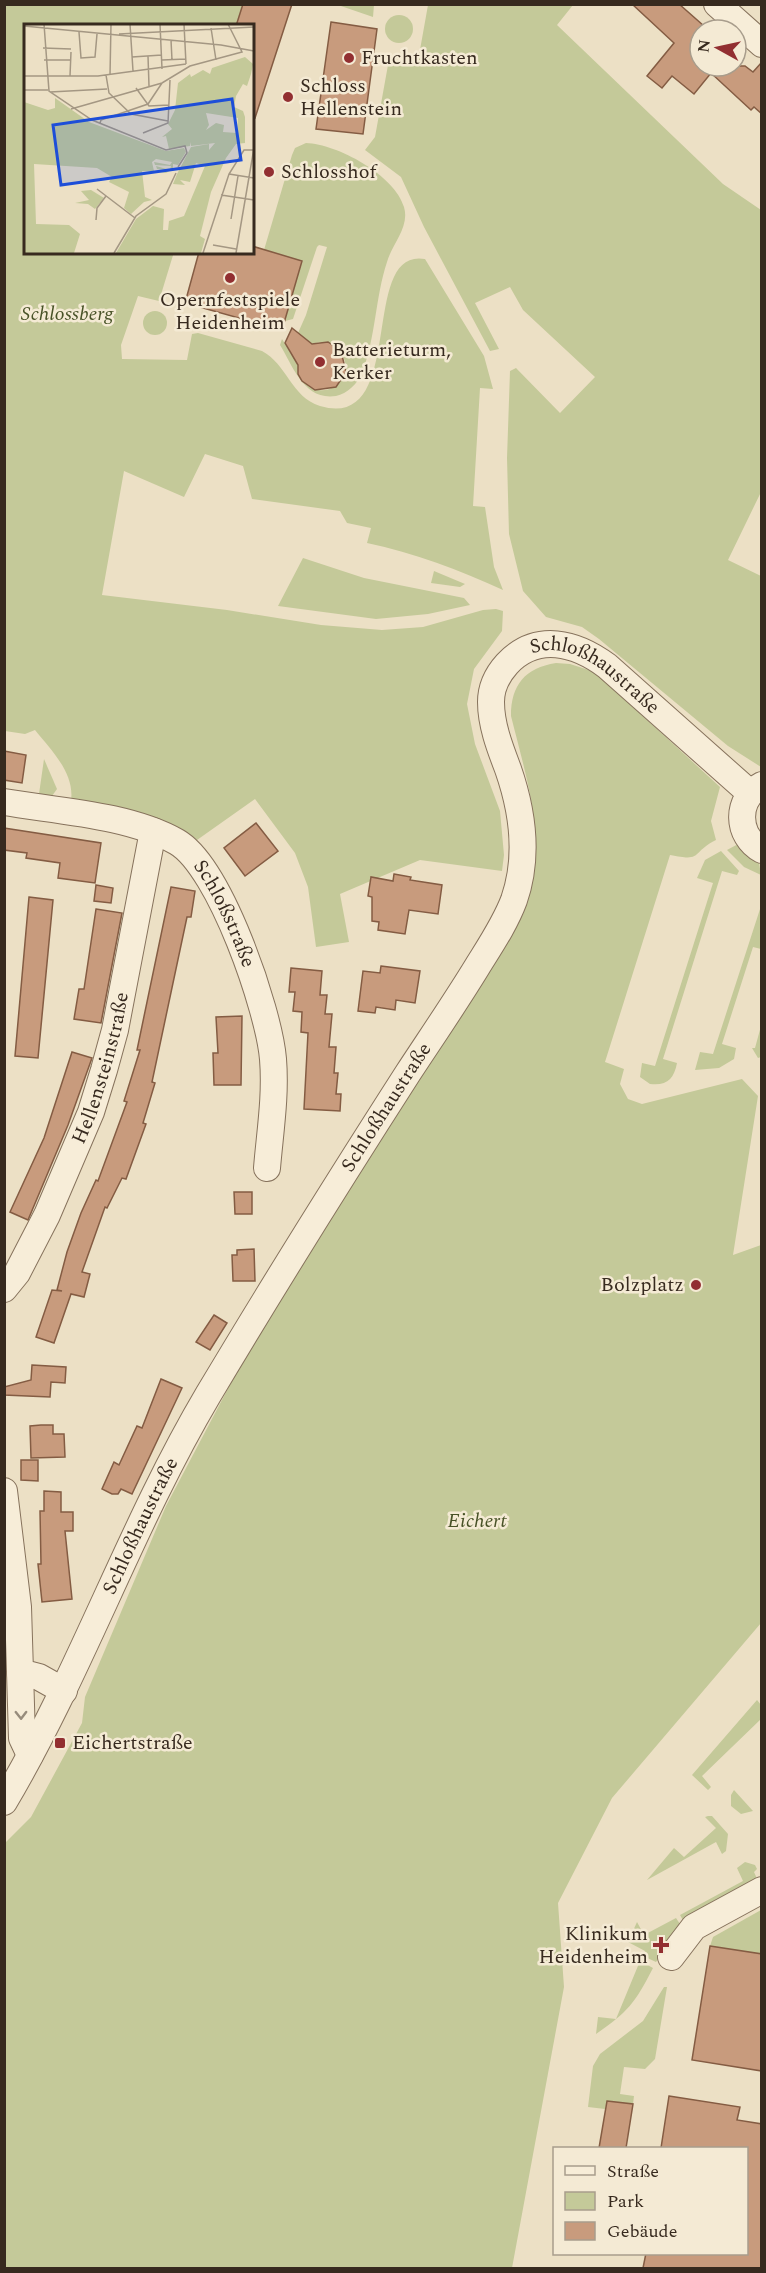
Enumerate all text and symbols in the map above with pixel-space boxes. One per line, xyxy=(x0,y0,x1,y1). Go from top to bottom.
north arrow xyxy=(688,18,748,78)
inset map xyxy=(24,24,254,254)
text: N xyxy=(691,38,717,54)
place label: Fruchtkasten xyxy=(361,43,478,73)
marker: Fruchtkasten xyxy=(342,51,356,65)
place label: Schloss Hellenstein xyxy=(300,71,402,124)
marker: Schloss Hellenstein xyxy=(281,90,295,104)
place label: Schlosshof xyxy=(281,157,378,187)
marker: Schlosshof xyxy=(262,165,276,179)
marker: Opernfestspiele Heidenheim xyxy=(223,271,237,285)
place label: Opernfestspiele Heidenheim xyxy=(160,285,300,338)
park label: Schlossberg xyxy=(21,299,114,329)
place label: Batterieturm, Kerker xyxy=(332,335,451,388)
marker: Batterieturm, Kerker xyxy=(313,355,327,369)
street label: Schloßhaustraße xyxy=(526,629,667,721)
street label: Schloßstraße xyxy=(186,853,263,972)
street label: Hellensteinstraße xyxy=(64,989,137,1149)
street label: Schloßhaustraße xyxy=(334,1036,439,1178)
place label: Bolzplatz xyxy=(601,1270,684,1300)
marker: Bolzplatz xyxy=(689,1278,703,1292)
street label: Schloßhaustraße xyxy=(95,1452,186,1600)
park label: Eichert xyxy=(448,1506,507,1536)
one-way arrow xyxy=(15,1710,27,1719)
place label: Eichertstraße xyxy=(72,1728,193,1758)
marker: Eichertstraße xyxy=(53,1736,67,1750)
place label: Klinikum Heidenheim xyxy=(539,1919,648,1972)
marker: Klinikum Heidenheim xyxy=(652,1936,670,1954)
legend xyxy=(553,2147,748,2255)
text: Straße xyxy=(607,2158,659,2185)
text: Park xyxy=(607,2188,644,2215)
text: Gebäude xyxy=(607,2218,677,2245)

